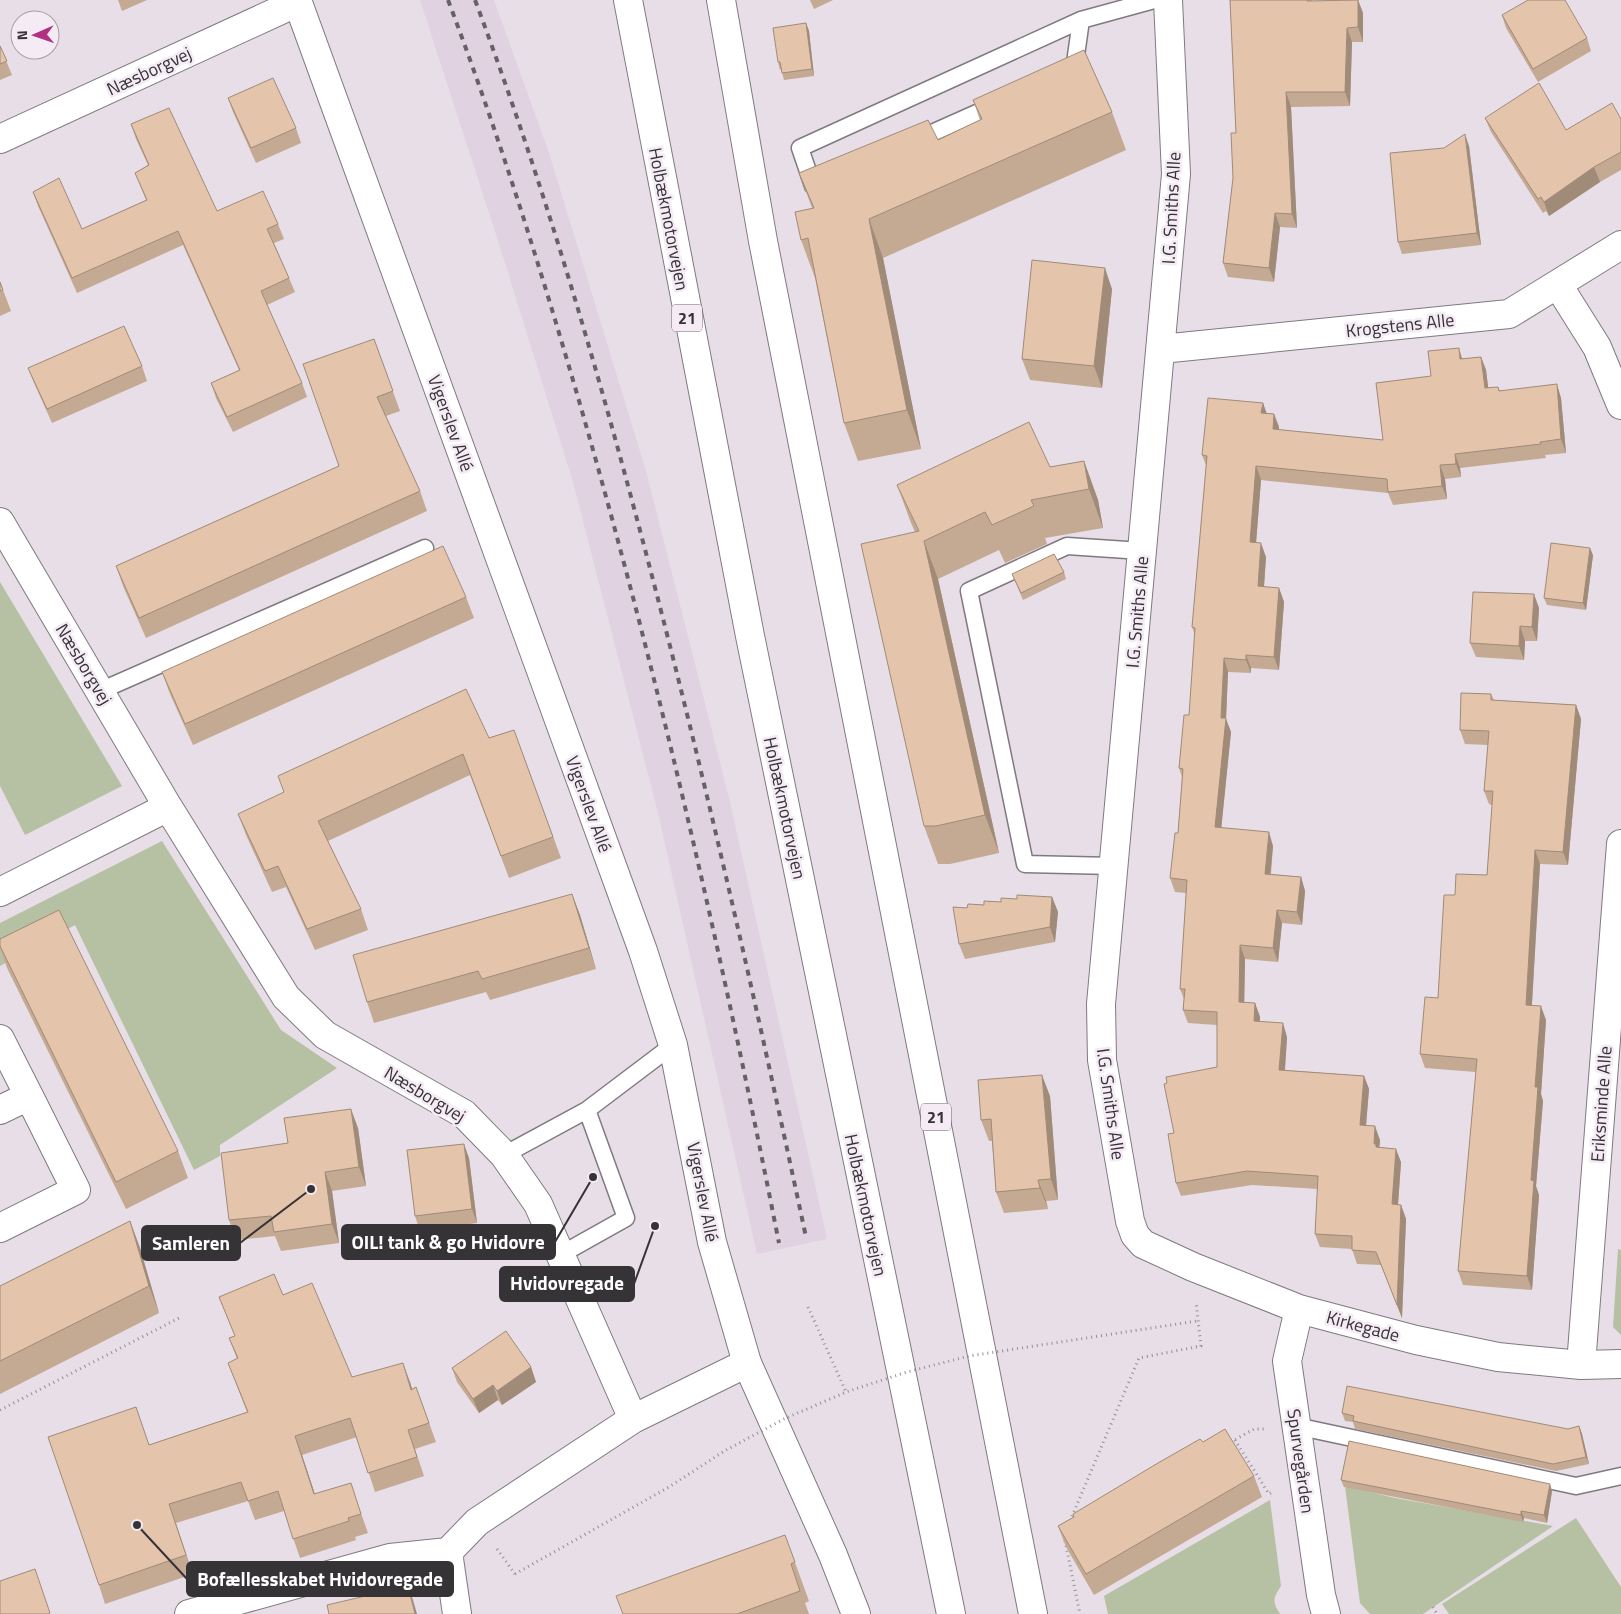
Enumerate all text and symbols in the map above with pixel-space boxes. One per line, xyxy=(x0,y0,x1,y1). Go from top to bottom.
north arrow xyxy=(10,10,60,60)
text: N xyxy=(11,30,32,41)
street label: Næsborgvej xyxy=(102,40,196,102)
street label: Holbækmotorvejen xyxy=(642,145,696,293)
street label: I.G. Smiths Alle xyxy=(1155,151,1187,265)
road number: 21 xyxy=(672,304,702,332)
street label: Krogstens Alle xyxy=(1344,306,1456,344)
street label: Vigerslev Allé xyxy=(421,371,481,475)
street label: I.G. Smiths Alle xyxy=(1119,555,1155,669)
street label: Næsborgvej xyxy=(49,618,119,710)
street label: Holbækmotorvejen xyxy=(757,734,813,882)
street label: Vigerslev Allé xyxy=(559,752,619,856)
street label: Eriksminde Alle xyxy=(1583,1045,1619,1163)
street label: I.G. Smiths Alle xyxy=(1090,1047,1132,1161)
street label: Næsborgvej xyxy=(379,1059,471,1129)
road number: 21 xyxy=(921,1104,951,1130)
street label: Holbækmotorvejen xyxy=(838,1131,894,1279)
street label: Vigerslev Allé xyxy=(680,1140,726,1244)
callout: OIL! tank & go Hvidovre xyxy=(342,1225,555,1259)
callout: Samleren xyxy=(142,1226,240,1260)
text: OIL! tank & go Hvidovre xyxy=(351,1227,545,1256)
text: Samleren xyxy=(152,1228,230,1257)
callout: Hvidovregade xyxy=(500,1267,634,1301)
text: Hvidovregade xyxy=(510,1268,624,1297)
street label: Kirkegade xyxy=(1323,1303,1403,1349)
street label: Spurvegården xyxy=(1280,1407,1322,1515)
callout: Bofællesskabet Hvidovregade xyxy=(187,1562,453,1596)
text: Bofællesskabet Hvidovregade xyxy=(197,1564,443,1593)

